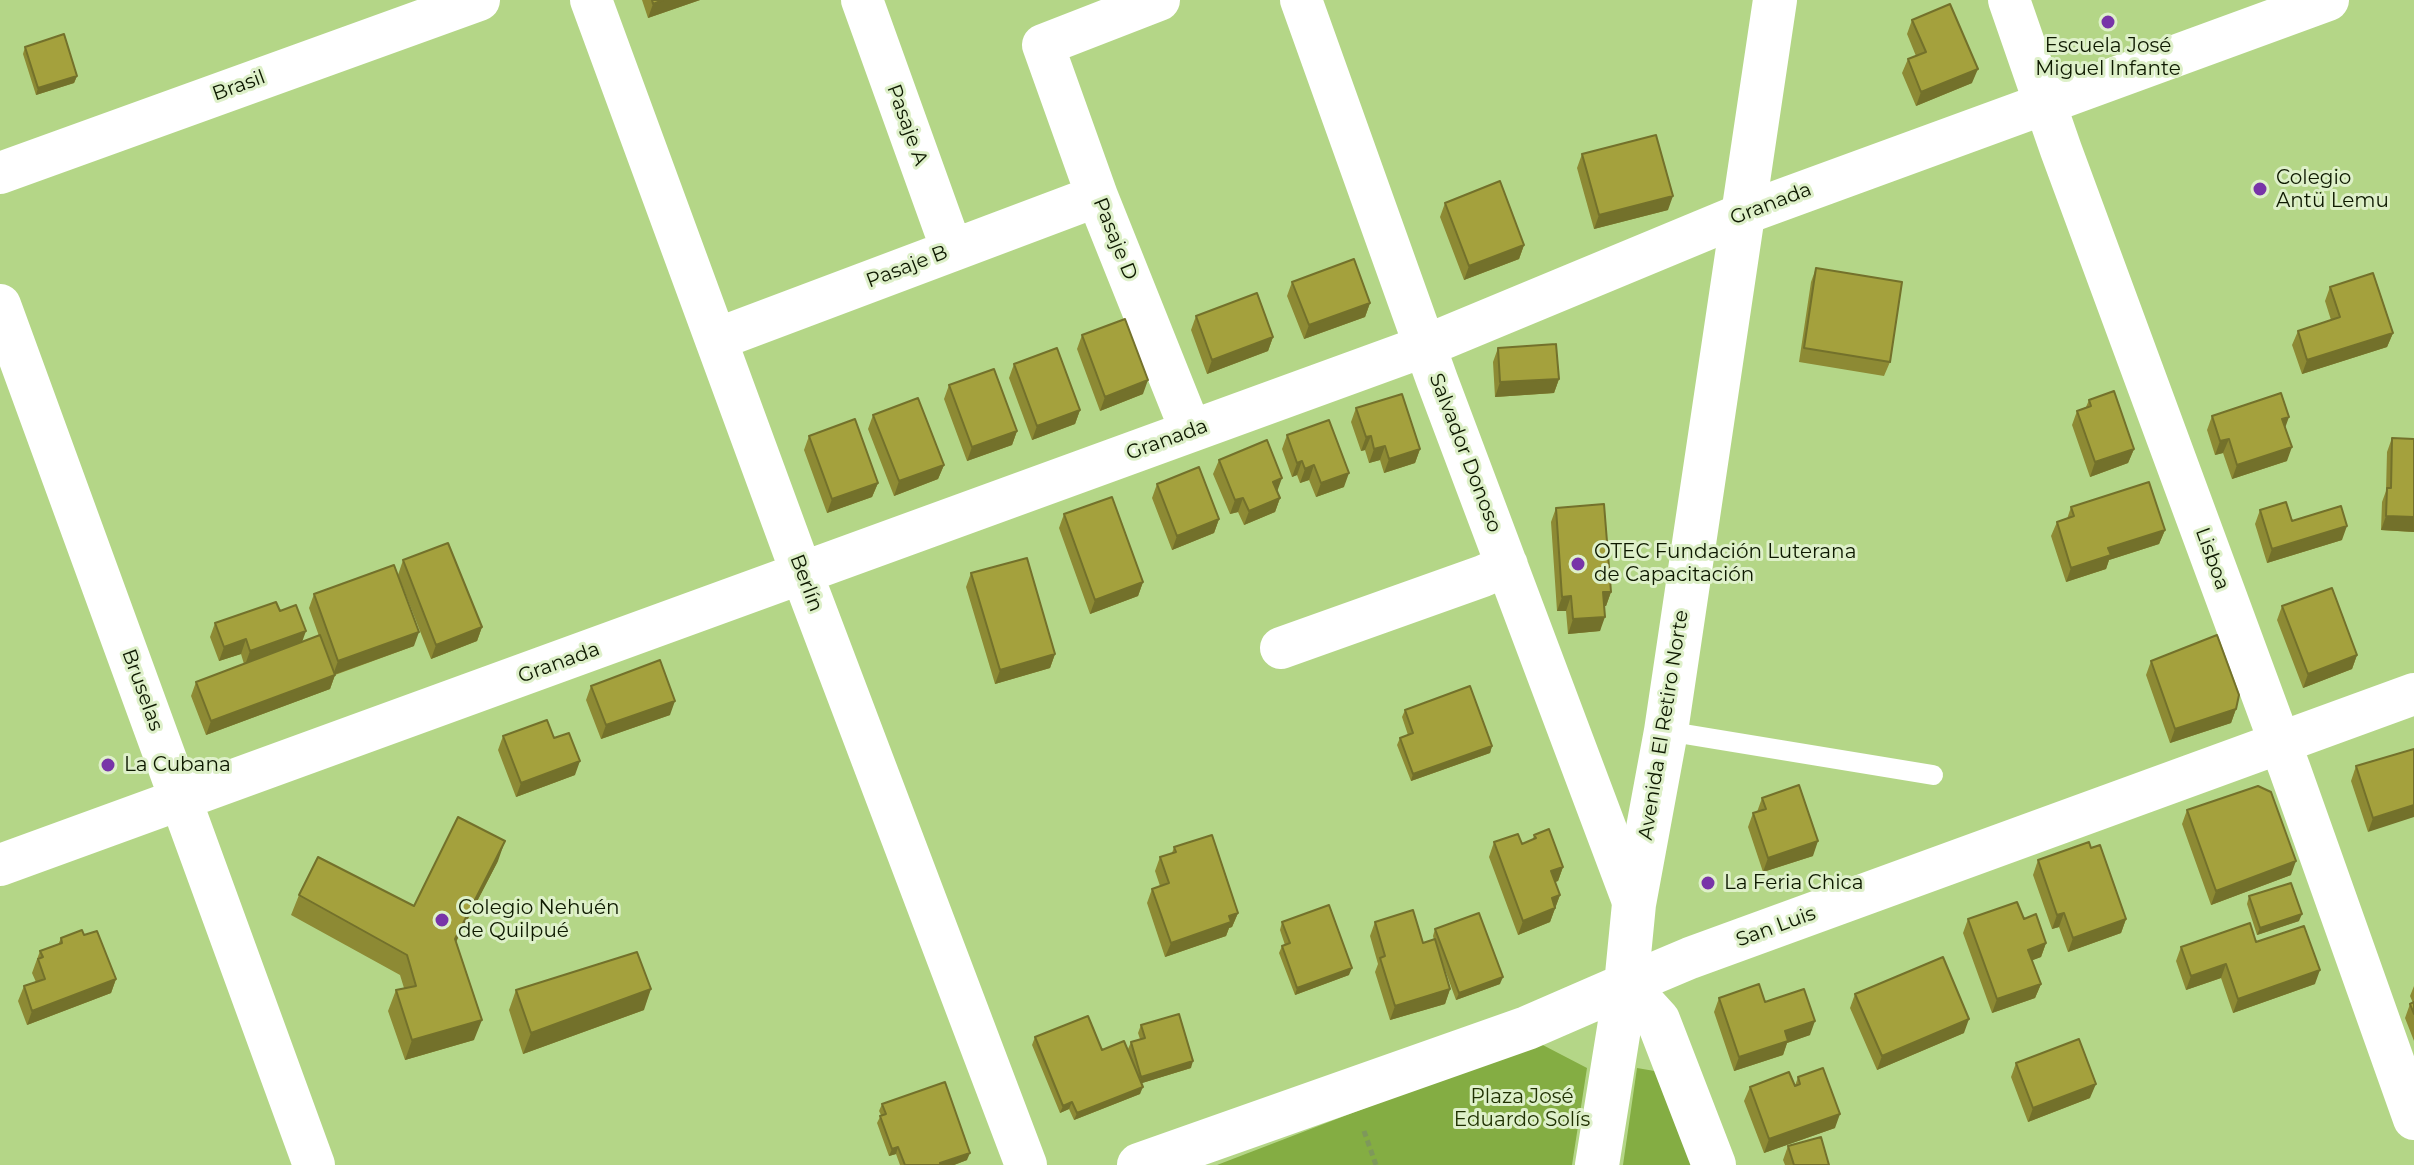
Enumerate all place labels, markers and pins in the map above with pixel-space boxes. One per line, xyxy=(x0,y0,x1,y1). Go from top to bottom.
marker: Escuela José Miguel Infante xyxy=(2099,13,2117,31)
place label: Escuela José Miguel Infante xyxy=(2035,34,2181,81)
place label: Colegio Antü Lemu xyxy=(2276,166,2389,213)
marker: Colegio Antü Lemu xyxy=(2251,180,2269,198)
place label: OTEC Fundación Luterana de Capacitación xyxy=(1594,540,1856,587)
marker: OTEC Fundación Luterana de Capacitación xyxy=(1569,555,1587,573)
place label: La Cubana xyxy=(124,753,231,777)
marker: La Cubana xyxy=(99,756,117,774)
place label: La Feria Chica xyxy=(1724,871,1864,895)
marker: La Feria Chica xyxy=(1699,874,1717,892)
place label: Colegio Nehuén de Quilpué xyxy=(458,896,619,943)
marker: Colegio Nehuén de Quilpué xyxy=(433,911,451,929)

